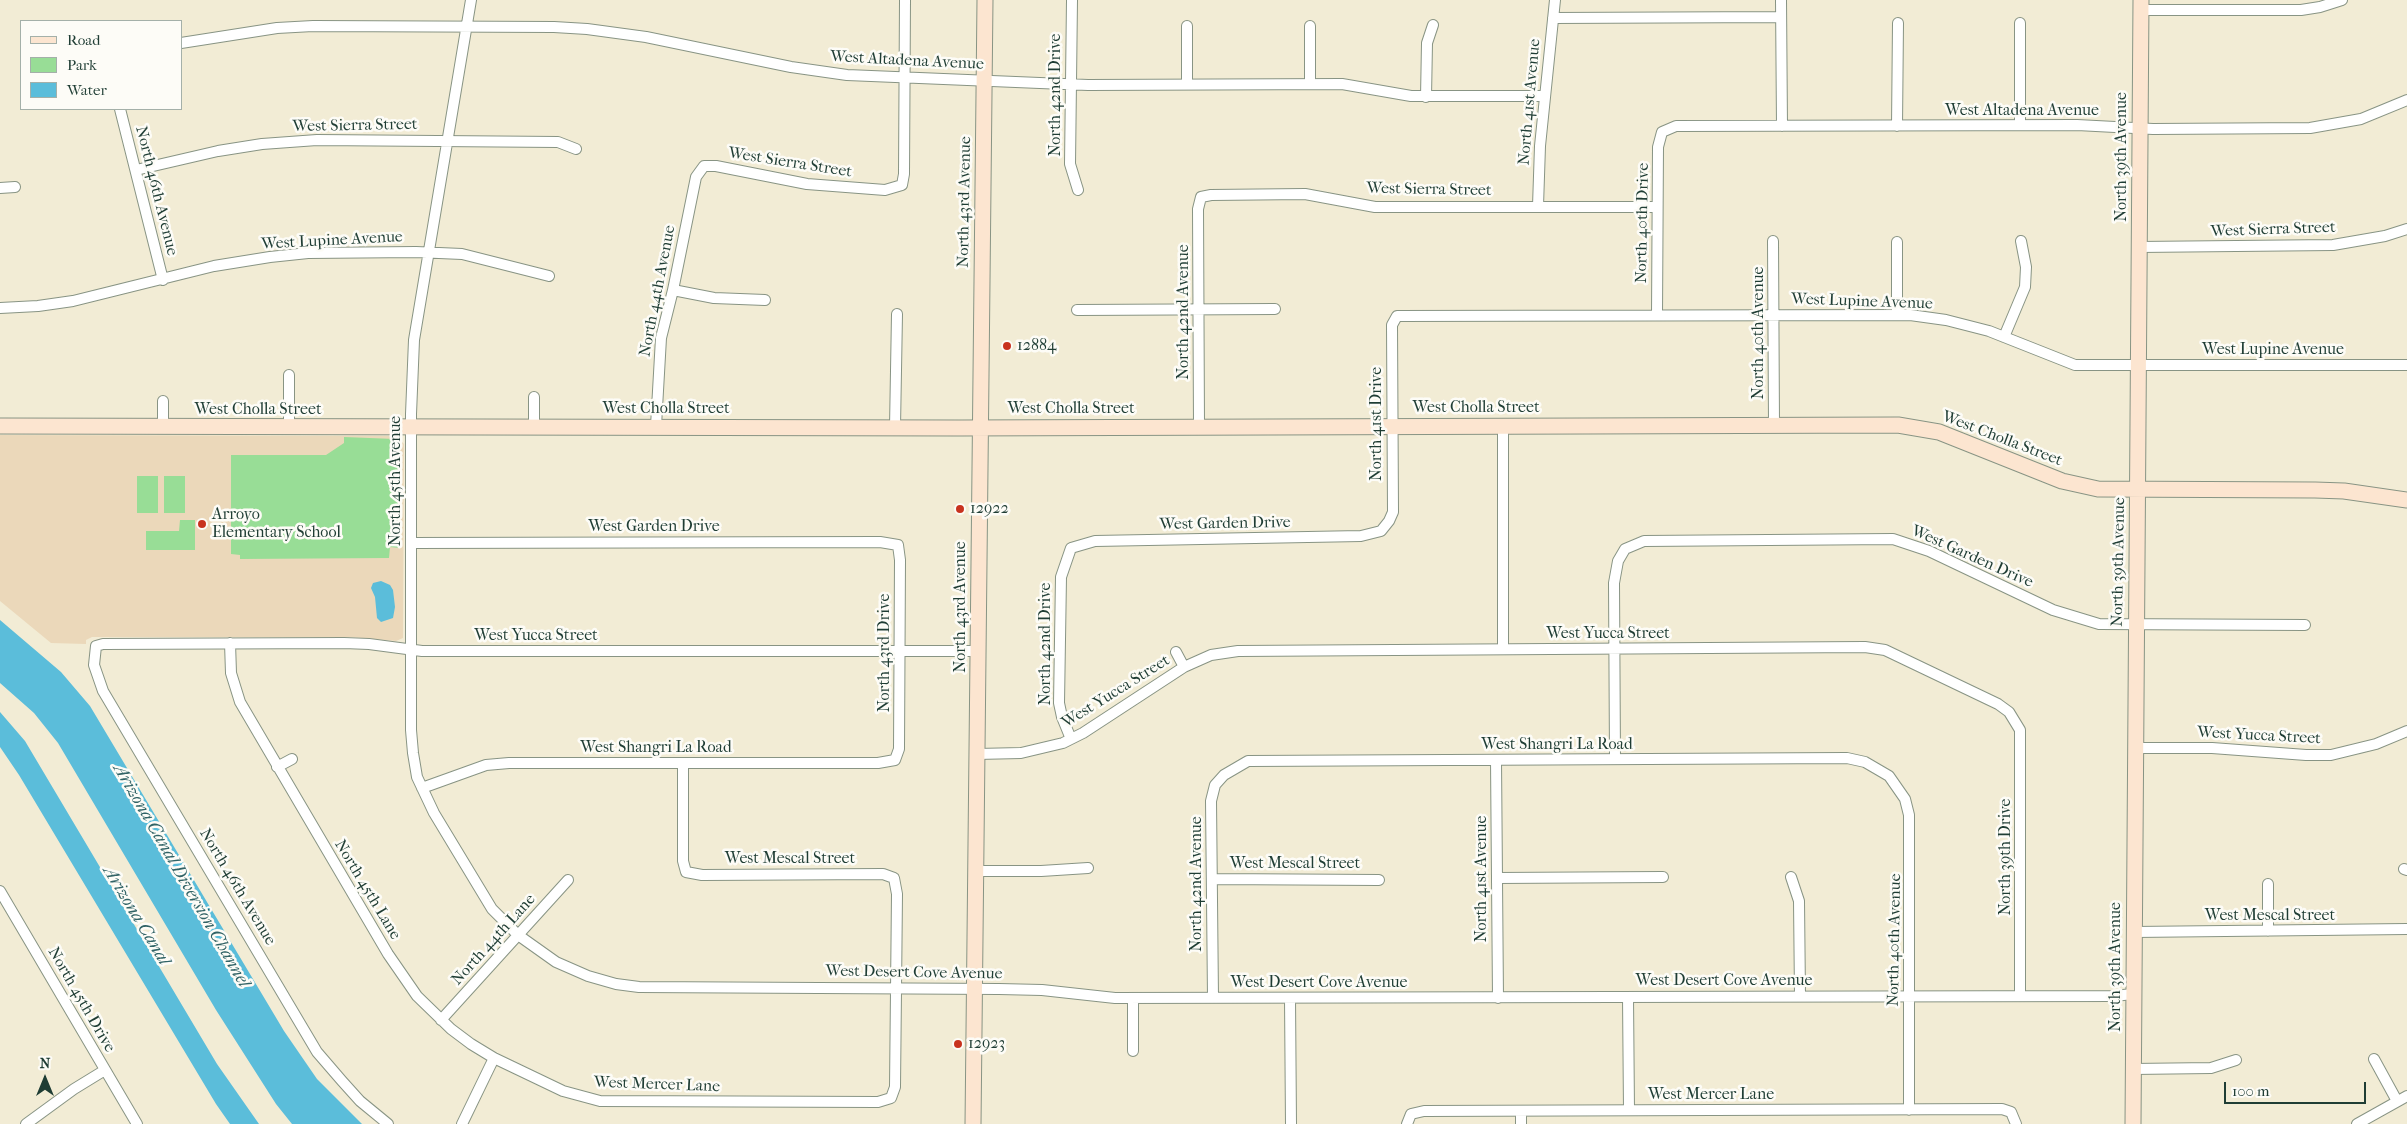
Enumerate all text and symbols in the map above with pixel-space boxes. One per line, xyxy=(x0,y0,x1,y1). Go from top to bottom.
legend xyxy=(20,20,182,110)
text: Road xyxy=(67,31,100,49)
street label: North 42nd Drive xyxy=(1046,34,1066,156)
street label: North 41st Avenue xyxy=(1515,38,1545,166)
street label: West Altadena Avenue xyxy=(830,47,984,75)
text: Park xyxy=(67,56,97,74)
text: Water xyxy=(67,81,107,99)
street label: North 39th Avenue xyxy=(2112,92,2132,222)
street label: West Altadena Avenue xyxy=(1945,101,2099,121)
street label: West Sierra Street xyxy=(292,115,418,137)
street label: North 46th Avenue xyxy=(131,124,181,258)
street label: North 43rd Avenue xyxy=(954,136,976,268)
street label: West Sierra Street xyxy=(727,144,853,182)
street label: North 40th Drive xyxy=(1632,163,1654,283)
street label: West Sierra Street xyxy=(1366,179,1492,201)
street label: West Sierra Street xyxy=(2210,218,2336,242)
street label: North 44th Avenue xyxy=(636,224,680,358)
street label: West Lupine Avenue xyxy=(261,228,403,254)
street label: North 42nd Avenue xyxy=(1174,244,1194,380)
street label: North 40th Avenue xyxy=(1749,267,1769,399)
street label: West Lupine Avenue xyxy=(1791,290,1933,314)
place label: 12884 xyxy=(1017,336,1056,356)
marker: 12884 xyxy=(1001,340,1013,352)
street label: West Lupine Avenue xyxy=(2202,340,2344,360)
street label: North 41st Drive xyxy=(1367,367,1387,481)
street label: West Cholla Street xyxy=(1412,398,1540,418)
street label: West Cholla Street xyxy=(602,399,730,419)
street label: West Cholla Street xyxy=(1007,399,1135,419)
street label: West Cholla Street xyxy=(194,400,322,420)
street label: West Cholla Street xyxy=(1939,407,2065,471)
street label: North 45th Avenue xyxy=(386,416,406,546)
street label: North 39th Avenue xyxy=(2108,497,2130,627)
place label: 12922 xyxy=(970,499,1009,519)
marker: 12922 xyxy=(954,503,966,515)
place label: Arroyo Elementary School xyxy=(212,505,341,543)
street label: West Garden Drive xyxy=(1159,513,1291,535)
street label: West Garden Drive xyxy=(588,517,720,537)
marker: Arroyo Elementary School xyxy=(196,518,208,530)
street label: West Garden Drive xyxy=(1908,522,2036,592)
street label: North 43rd Avenue xyxy=(951,541,971,673)
street label: North 42nd Drive xyxy=(1036,583,1056,705)
street label: North 43rd Drive xyxy=(875,594,895,712)
street label: West Yucca Street xyxy=(1546,624,1670,644)
street label: West Yucca Street xyxy=(474,626,598,646)
street label: West Yucca Street xyxy=(1059,651,1173,733)
street label: West Yucca Street xyxy=(2197,723,2321,749)
street label: West Shangri La Road xyxy=(1481,735,1633,755)
street label: West Shangri La Road xyxy=(580,738,732,758)
water label: Arizona Canal Diversion Channel xyxy=(108,760,254,992)
street label: North 39th Drive xyxy=(1996,798,2016,916)
street label: North 42nd Avenue xyxy=(1187,816,1207,952)
street label: North 41st Avenue xyxy=(1472,816,1492,942)
street label: North 46th Avenue xyxy=(195,825,279,949)
street label: North 45th Lane xyxy=(330,837,404,943)
street label: West Mescal Street xyxy=(725,849,855,869)
street label: West Mescal Street xyxy=(1230,854,1360,874)
water label: Arizona Canal xyxy=(98,862,174,970)
street label: North 40th Avenue xyxy=(1884,873,1906,1007)
street label: North 44th Lane xyxy=(448,890,540,990)
street label: North 39th Avenue xyxy=(2106,902,2126,1032)
street label: West Mescal Street xyxy=(2205,906,2335,926)
street label: North 45th Drive xyxy=(43,944,119,1056)
street label: West Desert Cove Avenue xyxy=(825,962,1003,984)
street label: West Desert Cove Avenue xyxy=(1636,971,1812,991)
street label: West Desert Cove Avenue xyxy=(1231,973,1407,993)
place label: 12923 xyxy=(968,1034,1005,1054)
marker: 12923 xyxy=(952,1038,964,1050)
north arrow xyxy=(20,1054,70,1104)
text: N xyxy=(40,1055,50,1072)
scale bar xyxy=(2227,1072,2370,1104)
street label: West Mercer Lane xyxy=(594,1073,720,1097)
text: 100 m xyxy=(2232,1082,2270,1100)
street label: West Mercer Lane xyxy=(1648,1085,1774,1105)

